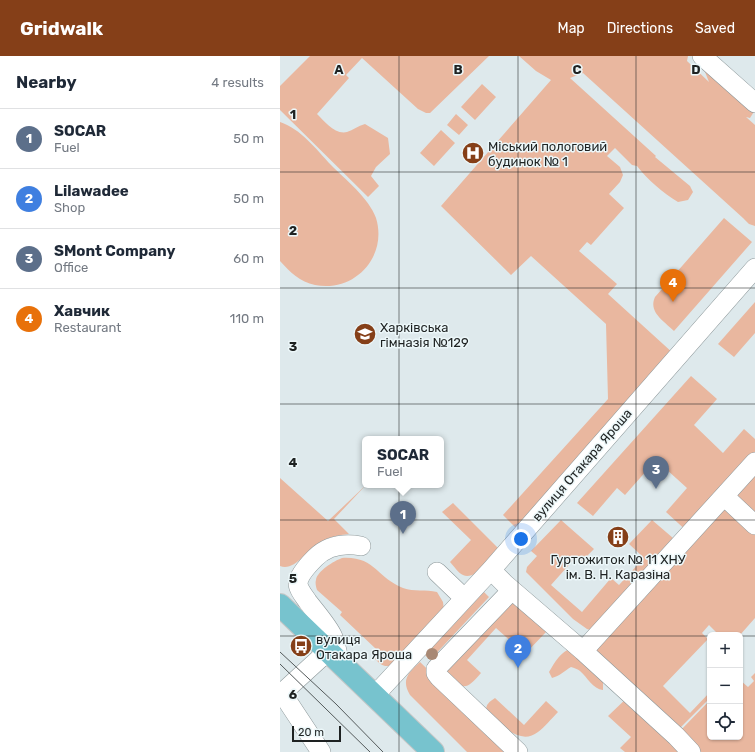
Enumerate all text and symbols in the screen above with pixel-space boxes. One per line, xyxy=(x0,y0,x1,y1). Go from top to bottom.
text: Gridwalk xyxy=(20,17,103,40)
text: Map xyxy=(558,20,585,37)
text: Directions xyxy=(607,20,673,37)
text: Saved xyxy=(695,20,735,37)
text: A xyxy=(334,62,344,77)
text: B xyxy=(453,62,463,77)
text: C xyxy=(572,62,582,77)
text: D xyxy=(691,62,701,77)
text: Nearby xyxy=(16,72,77,92)
text: 4 results xyxy=(211,75,264,90)
text: 1 xyxy=(290,107,296,122)
text: SOCAR xyxy=(54,122,106,140)
text: 1 xyxy=(26,131,32,146)
text: 50 m xyxy=(233,131,264,146)
place label: Міський пологовий будинок № 1 xyxy=(488,139,607,169)
text: Fuel xyxy=(54,140,80,155)
hospital icon: Міський пологовий будинок № 1 xyxy=(460,140,486,166)
text: Lilawadee xyxy=(54,182,129,200)
text: 2 xyxy=(25,191,33,206)
text: 50 m xyxy=(233,191,264,206)
text: Shop xyxy=(54,200,85,215)
text: 2 xyxy=(289,223,297,238)
text: SMont Company xyxy=(54,242,175,260)
text: 3 xyxy=(25,251,33,266)
text: 60 m xyxy=(233,251,264,266)
text: Office xyxy=(54,260,88,275)
pin: 4 xyxy=(660,269,686,302)
text: Хавчик xyxy=(54,302,110,320)
text: 4 xyxy=(25,311,33,326)
text: 110 m xyxy=(230,311,264,326)
text: Restaurant xyxy=(54,320,121,335)
place label: Харківська гімназія №129 xyxy=(380,320,469,350)
school or university icon: Харківська гімназія №129 xyxy=(352,321,378,347)
text: 3 xyxy=(289,339,298,354)
street label: вулиця Отакара Яроша xyxy=(529,406,635,524)
popup xyxy=(362,436,444,488)
text: SOCAR xyxy=(377,446,429,464)
text: 4 xyxy=(289,455,298,470)
pin: 3 xyxy=(643,456,669,489)
text: Fuel xyxy=(377,464,403,479)
pin: 1 xyxy=(390,501,416,534)
building icon: Гуртожиток № 11 ХНУ ім. В. Н. Каразіна xyxy=(605,524,631,550)
your location xyxy=(511,529,531,549)
place label: Гуртожиток № 11 ХНУ ім. В. Н. Каразіна xyxy=(550,552,686,582)
text: 5 xyxy=(289,571,297,586)
place label: вулиця Отакара Яроша xyxy=(316,632,412,662)
map controls xyxy=(707,632,743,740)
button: + xyxy=(707,632,743,668)
bus stop icon: вулиця Отакара Яроша xyxy=(288,633,314,659)
pin: 2 xyxy=(505,635,531,668)
button: − xyxy=(707,668,743,704)
text: 6 xyxy=(289,687,298,702)
button: locate xyxy=(707,704,743,740)
scale bar xyxy=(292,724,341,743)
text: 20 m xyxy=(298,726,324,739)

